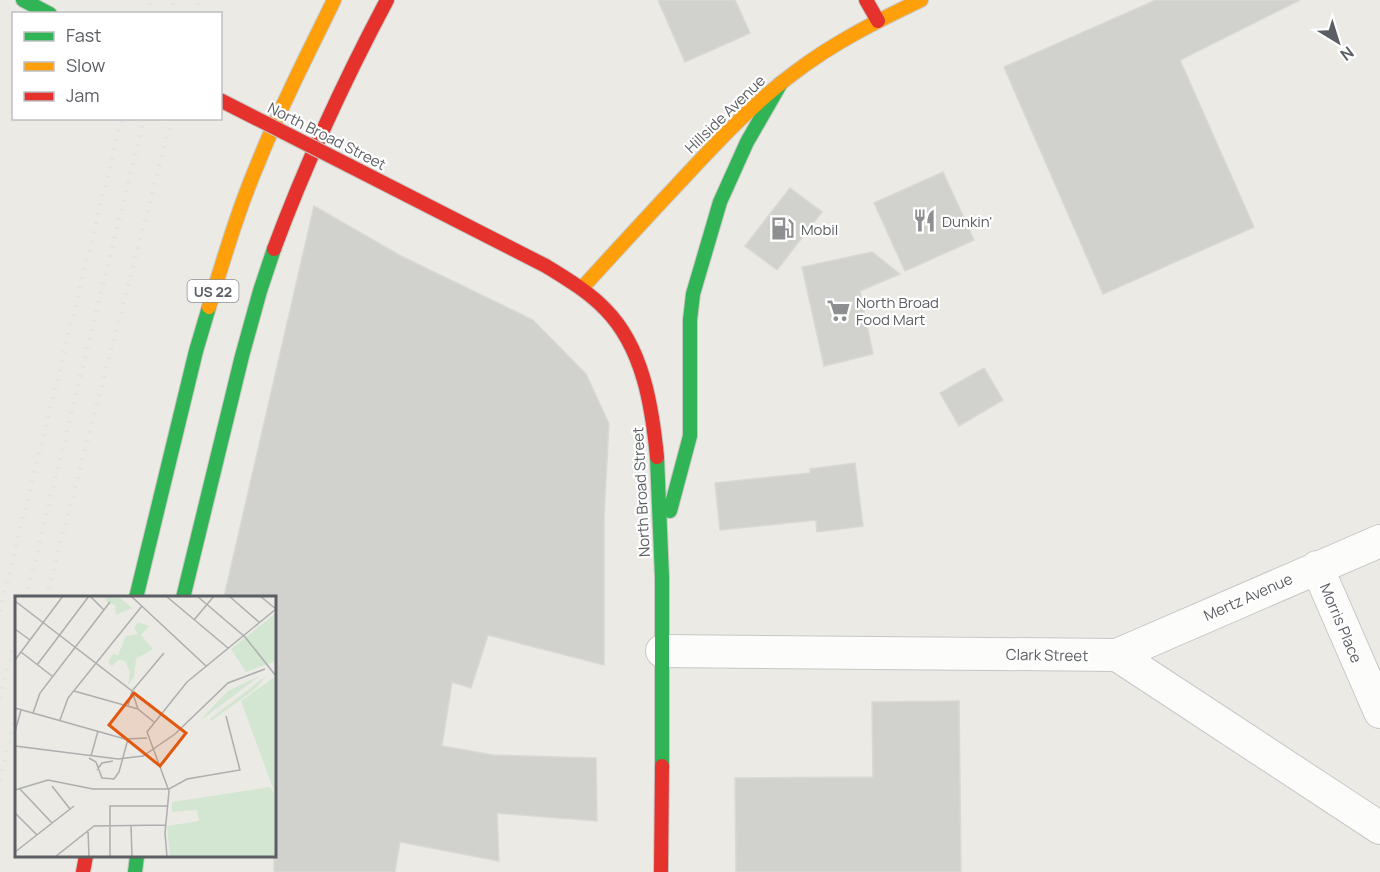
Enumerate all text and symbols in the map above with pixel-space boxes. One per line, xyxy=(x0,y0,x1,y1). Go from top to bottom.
legend xyxy=(12,12,222,120)
north arrow xyxy=(1308,12,1368,72)
text: Fast xyxy=(66,23,101,47)
text: N xyxy=(1336,42,1359,66)
text: Slow xyxy=(66,53,106,77)
street label: Hillside Avenue xyxy=(680,70,770,158)
text: Jam xyxy=(66,83,100,107)
street label: North Broad Street xyxy=(264,97,390,175)
restaurant icon: Dunkin' xyxy=(911,208,937,234)
place label: Dunkin' xyxy=(942,211,992,232)
fuel station icon: Mobil xyxy=(770,216,796,242)
place label: Mobil xyxy=(801,219,838,240)
road number: US 22 xyxy=(188,280,238,302)
place label: North Broad Food Mart xyxy=(856,292,939,330)
supermarket icon: North Broad Food Mart xyxy=(825,298,851,324)
street label: North Broad Street xyxy=(627,427,655,557)
street label: Mertz Avenue xyxy=(1200,568,1296,626)
street label: Morris Place xyxy=(1315,580,1367,666)
inset map xyxy=(15,596,276,857)
street label: Clark Street xyxy=(1006,644,1088,666)

